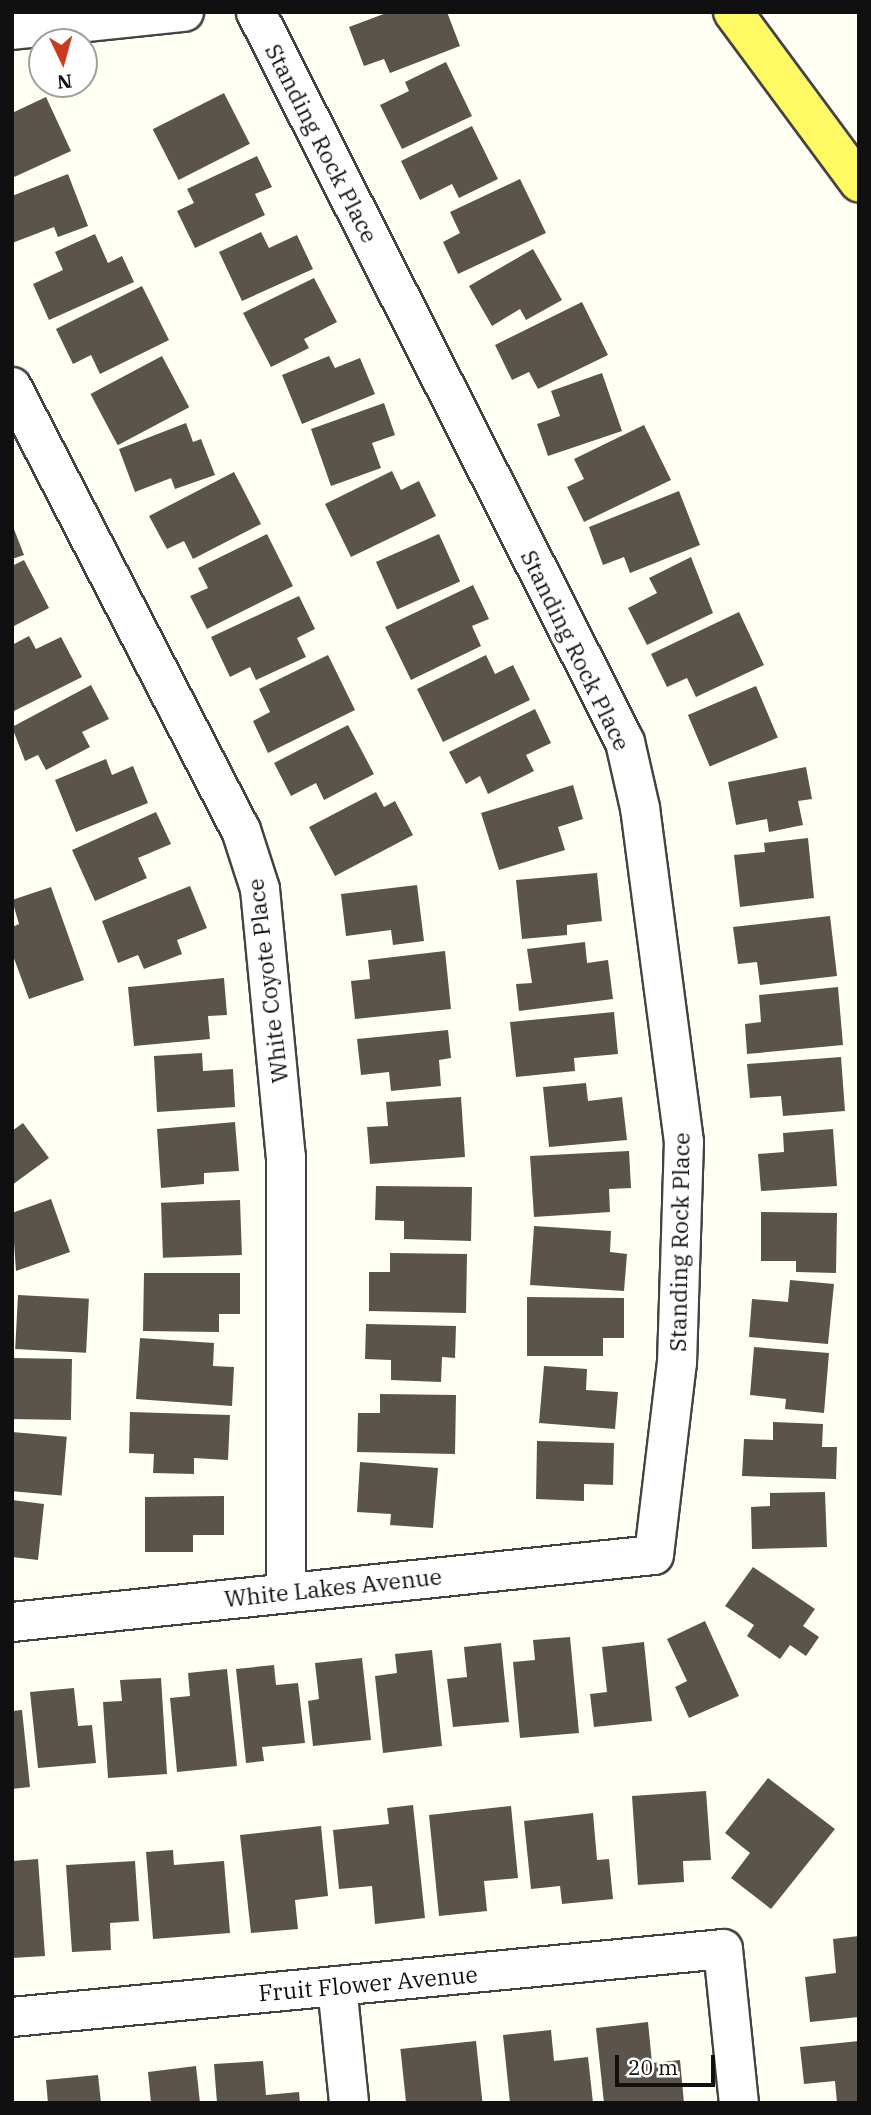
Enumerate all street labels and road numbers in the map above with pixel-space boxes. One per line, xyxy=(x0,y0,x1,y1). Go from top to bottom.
street label: Standing Rock Place xyxy=(260,39,384,247)
street label: Standing Rock Place xyxy=(516,545,636,755)
street label: White Coyote Place xyxy=(241,877,293,1085)
street label: Standing Rock Place xyxy=(663,1132,695,1352)
street label: White Lakes Avenue xyxy=(223,1562,443,1612)
street label: Fruit Flower Avenue xyxy=(257,1960,479,2006)

